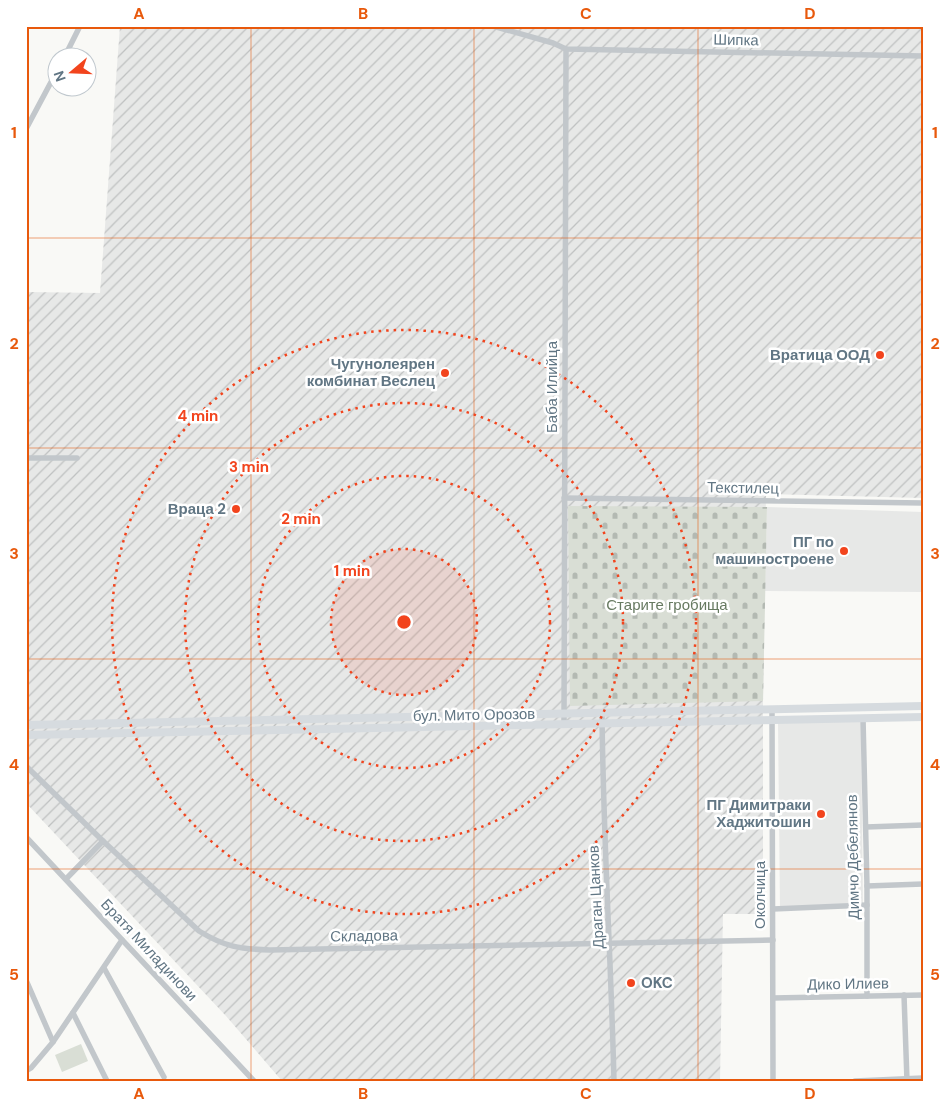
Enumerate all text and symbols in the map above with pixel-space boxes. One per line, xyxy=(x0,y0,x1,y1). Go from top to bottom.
text: A xyxy=(133,3,145,24)
text: B xyxy=(358,3,368,24)
text: C xyxy=(580,3,592,24)
text: D xyxy=(804,3,816,24)
street label: Шипка xyxy=(713,30,760,50)
north arrow xyxy=(48,48,98,98)
text: N xyxy=(50,68,70,84)
text: 1 xyxy=(11,122,17,143)
text: 1 xyxy=(932,122,938,143)
text: 2 xyxy=(9,333,19,354)
text: 2 xyxy=(930,333,940,354)
street label: Баба Илийца xyxy=(542,340,562,433)
place label: Вратица ООД xyxy=(770,345,870,365)
marker: Вратица ООД xyxy=(874,349,886,361)
place label: Чугунолеярен комбинат Веслец xyxy=(307,354,436,391)
marker: Чугунолеярен комбинат Веслец xyxy=(439,367,451,379)
text: 4 min xyxy=(178,406,218,426)
text: 3 min xyxy=(229,457,269,477)
street label: Текстилец xyxy=(707,477,779,499)
place label: Враца 2 xyxy=(168,499,226,519)
marker: Враца 2 xyxy=(230,503,242,515)
text: 2 min xyxy=(281,509,321,529)
place label: ПГ по машиностроене xyxy=(715,532,834,569)
text: 3 xyxy=(9,543,19,564)
text: 3 xyxy=(930,543,940,564)
marker: ПГ по машиностроене xyxy=(838,545,850,557)
text: 1 min xyxy=(334,561,370,581)
park label: Старите гробища xyxy=(606,595,728,615)
centre of rings xyxy=(395,613,413,631)
street label: бул. Мито Орозов xyxy=(413,704,535,726)
text: 4 xyxy=(9,754,19,775)
text: 4 xyxy=(930,754,940,775)
street label: Димчо Дебелянов xyxy=(842,794,864,920)
place label: ПГ Димитраки Хаджитошин xyxy=(706,795,811,832)
marker: ПГ Димитраки Хаджитошин xyxy=(815,808,827,820)
street label: Драган Цанков xyxy=(583,845,609,949)
street label: Околчица xyxy=(750,860,770,929)
street label: Братя Миладинови xyxy=(96,894,202,1006)
street label: Складова xyxy=(330,925,399,947)
text: 5 xyxy=(9,964,19,985)
text: 5 xyxy=(930,964,940,985)
place label: OKC xyxy=(641,973,673,993)
street label: Дико Илиев xyxy=(807,973,889,995)
marker: OKC xyxy=(625,977,637,989)
text: A xyxy=(133,1083,145,1104)
text: B xyxy=(358,1083,368,1104)
text: C xyxy=(580,1083,592,1104)
text: D xyxy=(804,1083,816,1104)

